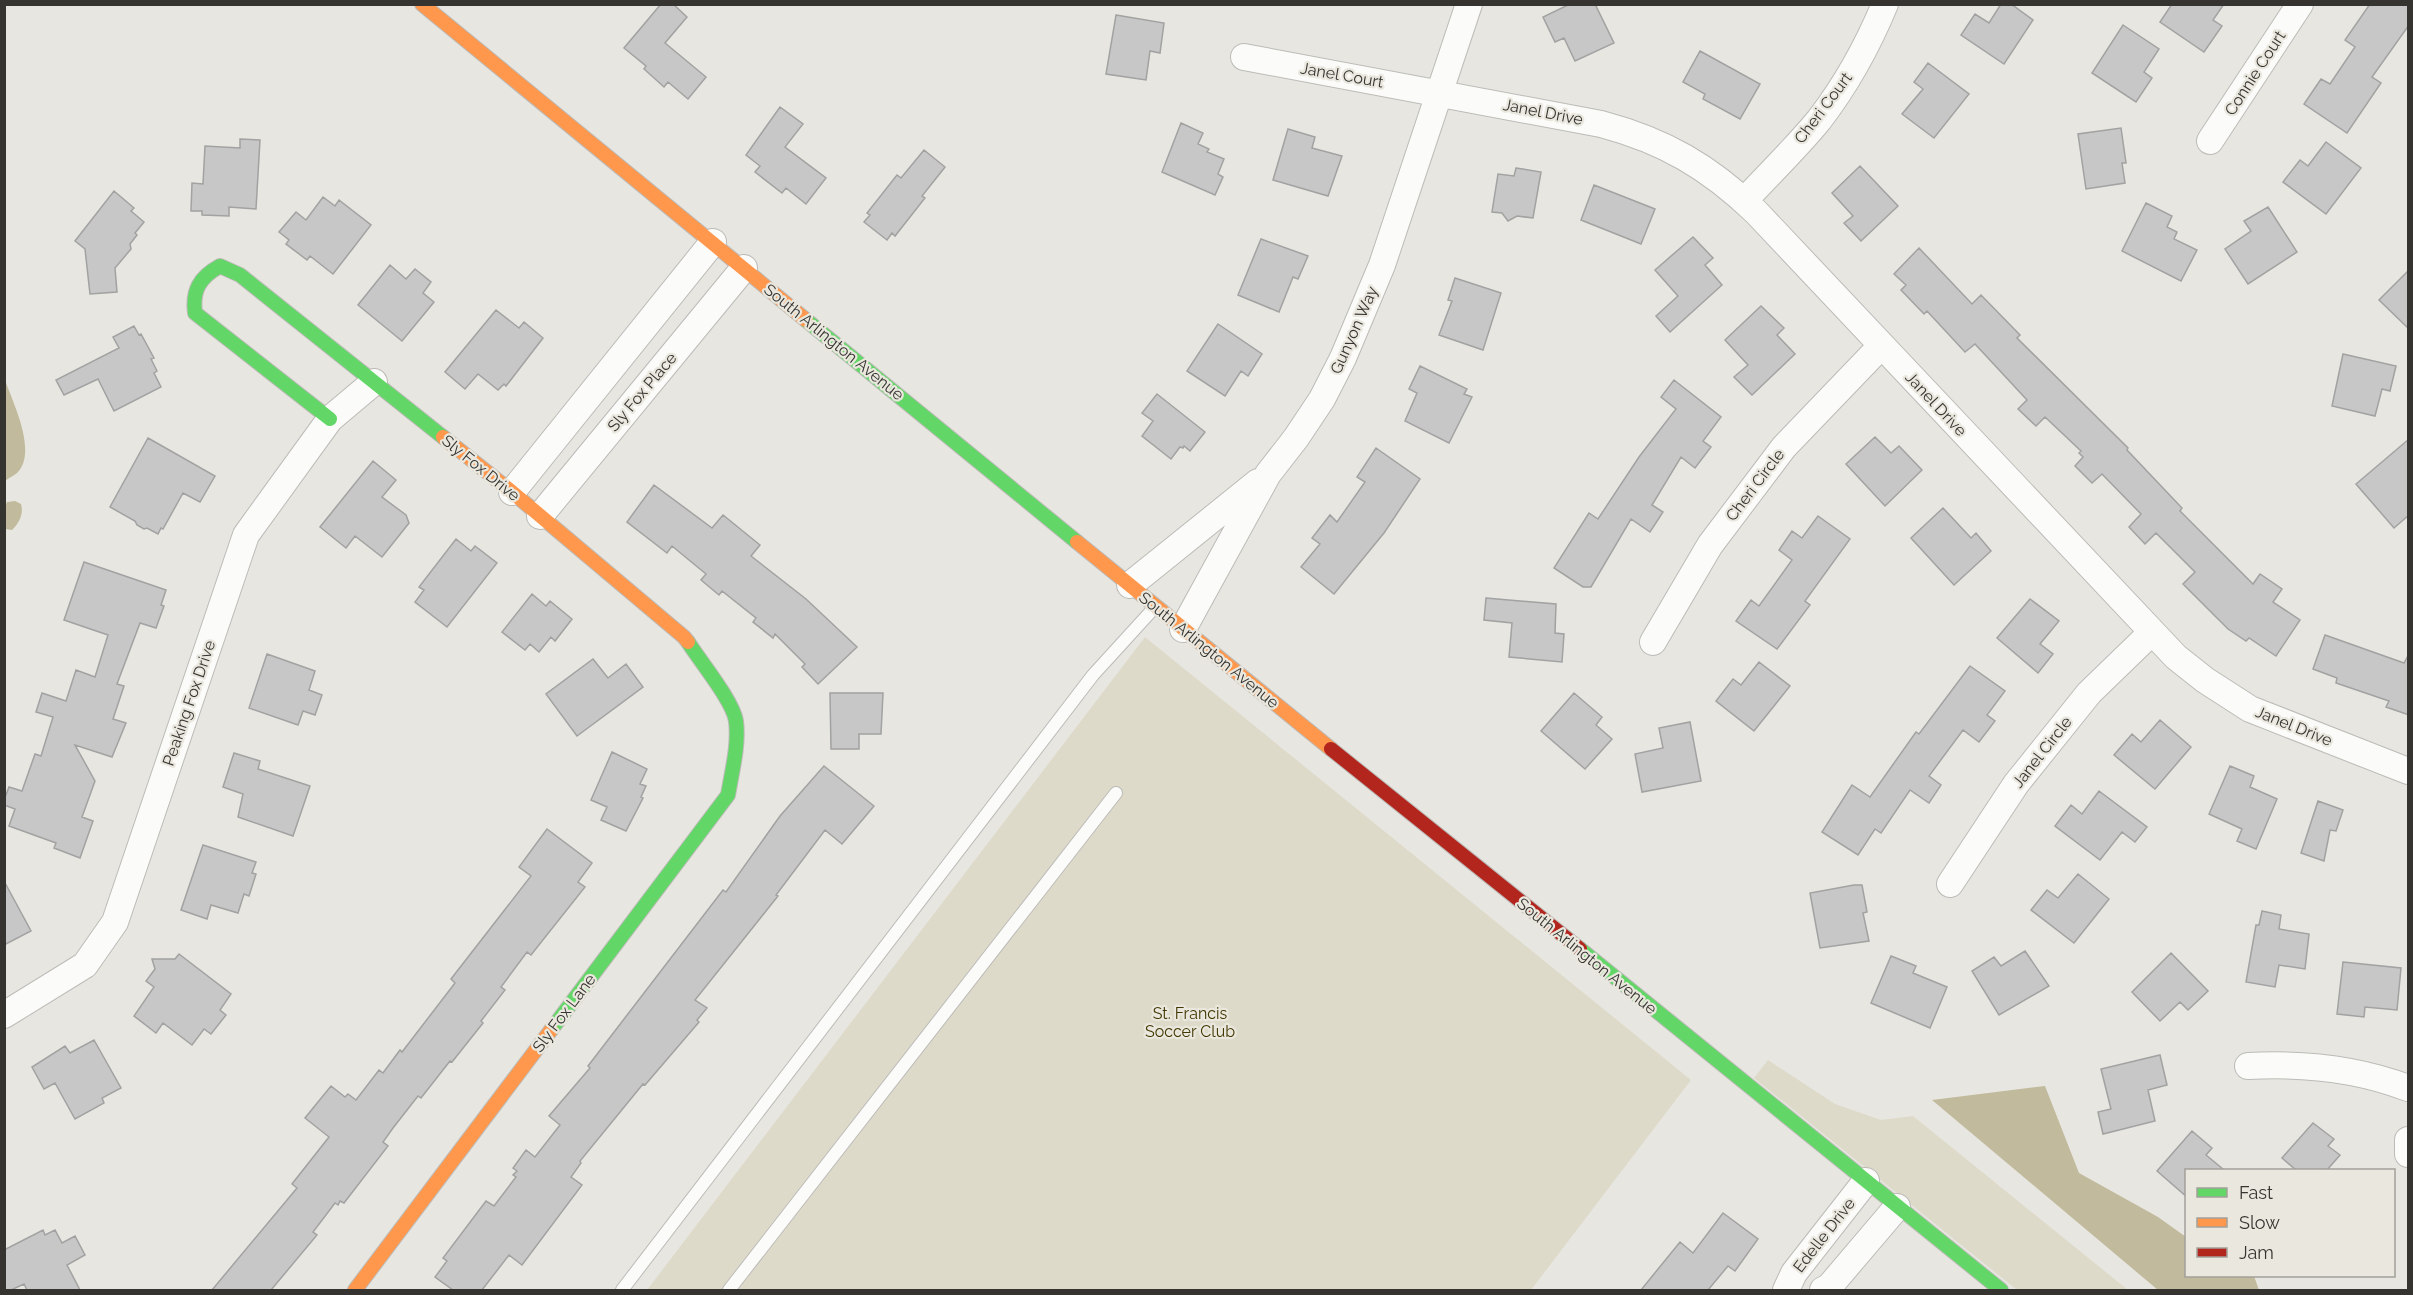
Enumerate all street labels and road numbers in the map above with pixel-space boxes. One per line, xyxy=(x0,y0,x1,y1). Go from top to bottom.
street label: Connie Court xyxy=(2221,27,2290,119)
street label: Janel Court xyxy=(1299,58,1386,92)
street label: Cheri Court xyxy=(1790,68,1856,147)
street label: Janel Drive xyxy=(1501,95,1585,129)
street label: South Arlington Avenue xyxy=(760,280,908,404)
street label: Gunyon Way xyxy=(1326,283,1382,377)
street label: Sly Fox Place xyxy=(603,349,681,435)
street label: Janel Drive xyxy=(1901,368,1971,440)
street label: Sly Fox Drive xyxy=(438,431,524,505)
street label: Cheri Circle xyxy=(1722,445,1788,525)
street label: South Arlington Avenue xyxy=(1135,588,1283,712)
street label: Peaking Fox Drive xyxy=(159,638,219,768)
street label: Janel Drive xyxy=(2253,702,2335,750)
street label: Janel Circle xyxy=(2008,713,2076,791)
street label: South Arlington Avenue xyxy=(1513,894,1661,1018)
street label: Sly Fox Lane xyxy=(528,970,600,1056)
street label: Edelle Drive xyxy=(1789,1194,1859,1276)

